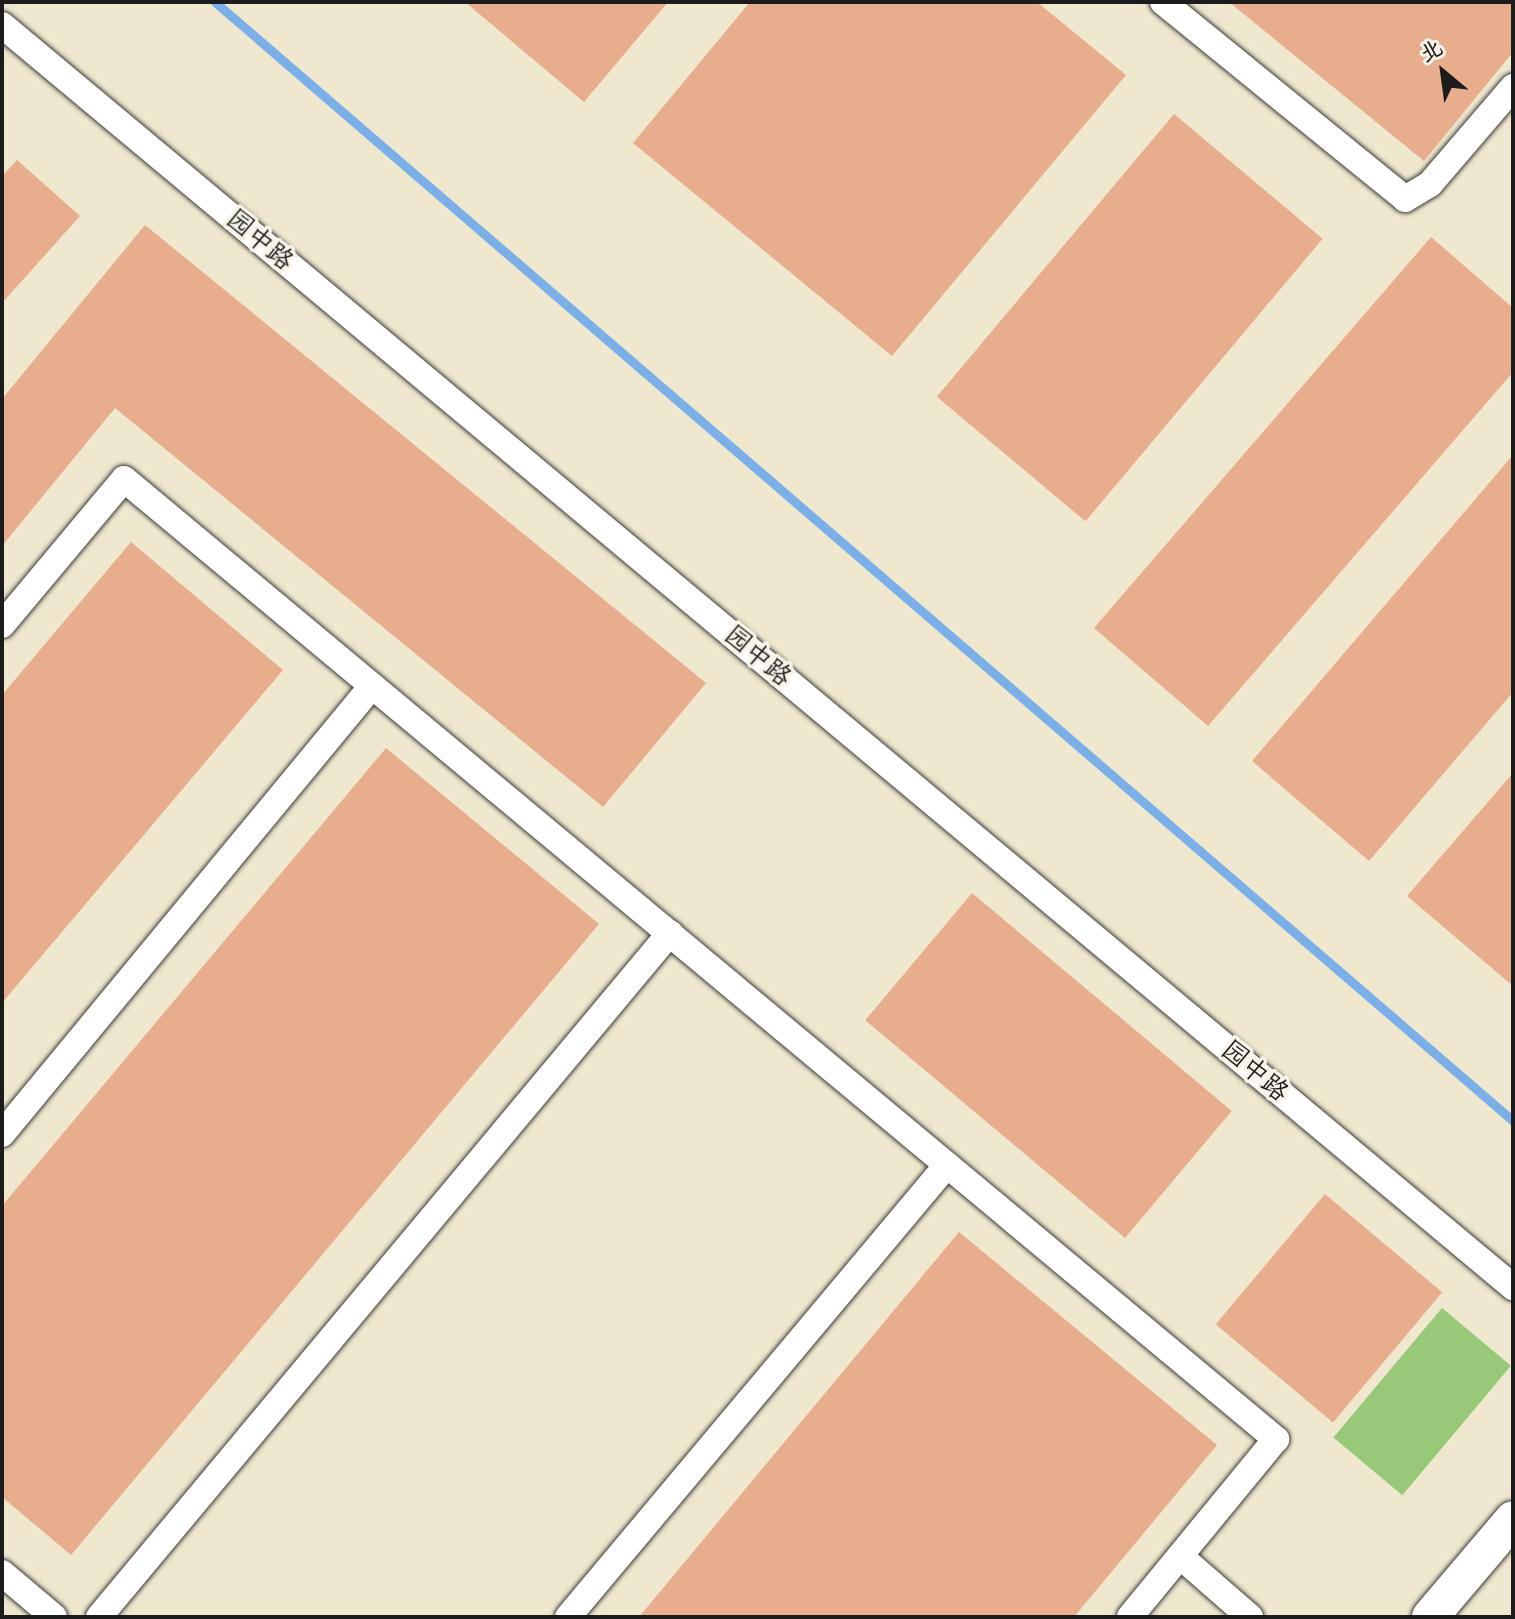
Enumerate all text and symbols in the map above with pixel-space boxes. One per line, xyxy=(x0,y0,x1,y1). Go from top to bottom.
text: 北 xyxy=(1412,28,1450,73)
north arrow xyxy=(1403,32,1483,112)
street label: 园中路 xyxy=(220,203,300,277)
street label: 园中路 xyxy=(718,619,798,693)
street label: 园中路 xyxy=(1215,1034,1295,1108)

